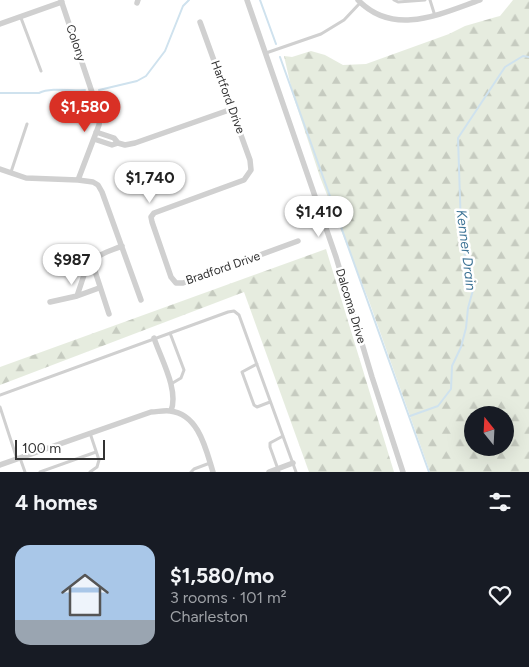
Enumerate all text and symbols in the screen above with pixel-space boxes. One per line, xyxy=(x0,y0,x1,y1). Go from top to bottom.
street label: Colony xyxy=(63,23,89,64)
street label: Hartford Drive xyxy=(208,58,248,136)
pin: $1,580 xyxy=(44,90,126,133)
text: $1,580 xyxy=(60,97,110,116)
pin: $1,740 xyxy=(109,162,191,204)
text: $1,740 xyxy=(125,168,175,187)
pin: $1,410 xyxy=(278,196,360,238)
text: $1,410 xyxy=(296,202,342,221)
water label: Kenner Drain xyxy=(453,209,479,292)
pin: $987 xyxy=(42,244,102,286)
street label: Bradford Drive xyxy=(184,249,262,287)
text: $987 xyxy=(54,250,90,269)
street label: Dalcoma Drive xyxy=(333,267,369,346)
north arrow xyxy=(464,406,514,456)
map controls xyxy=(464,406,514,456)
scale bar xyxy=(15,437,105,460)
text: 100 m xyxy=(22,440,61,457)
icon: filters xyxy=(486,488,514,516)
text: 4 homes xyxy=(15,490,97,515)
text: $1,580/mo xyxy=(170,563,274,588)
icon: home xyxy=(55,565,115,625)
icon: heart xyxy=(486,581,514,609)
text: 3 rooms · 101 m² xyxy=(170,588,286,607)
text: Charleston xyxy=(170,607,248,626)

